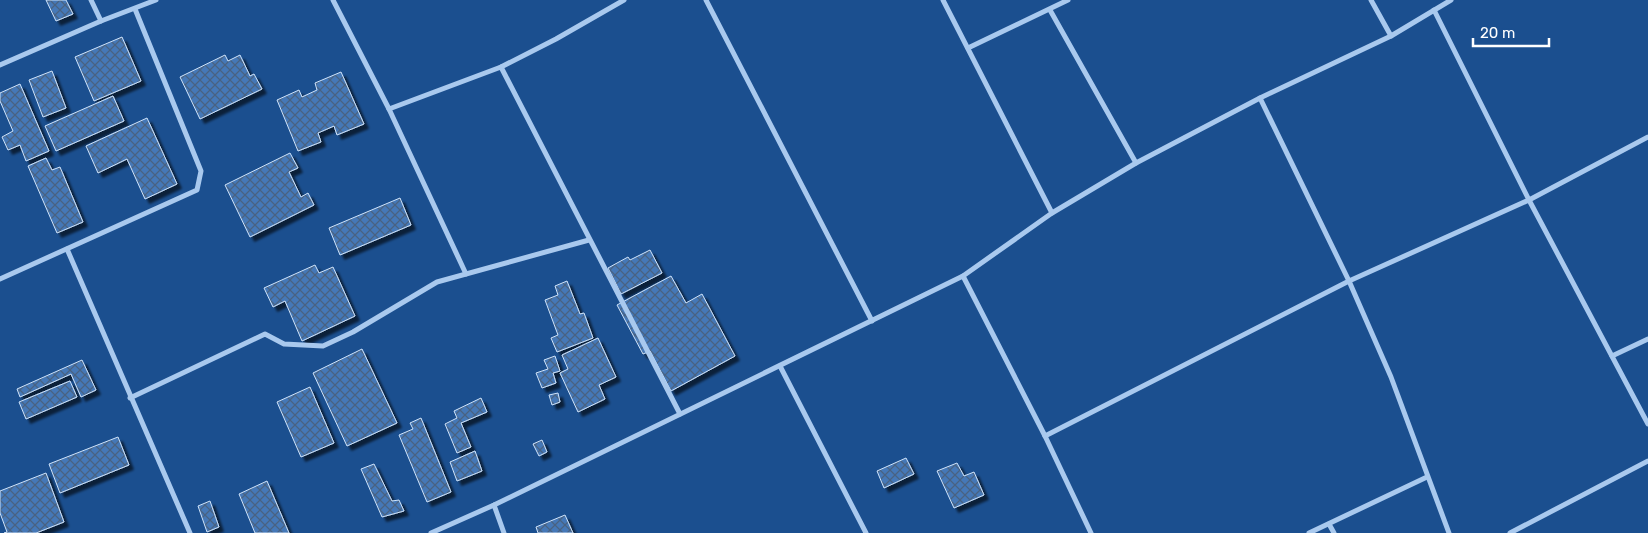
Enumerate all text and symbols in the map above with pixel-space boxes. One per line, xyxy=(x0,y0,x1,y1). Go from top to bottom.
scale bar xyxy=(1473,15,1549,47)
text: 20 m xyxy=(1480,24,1515,42)

